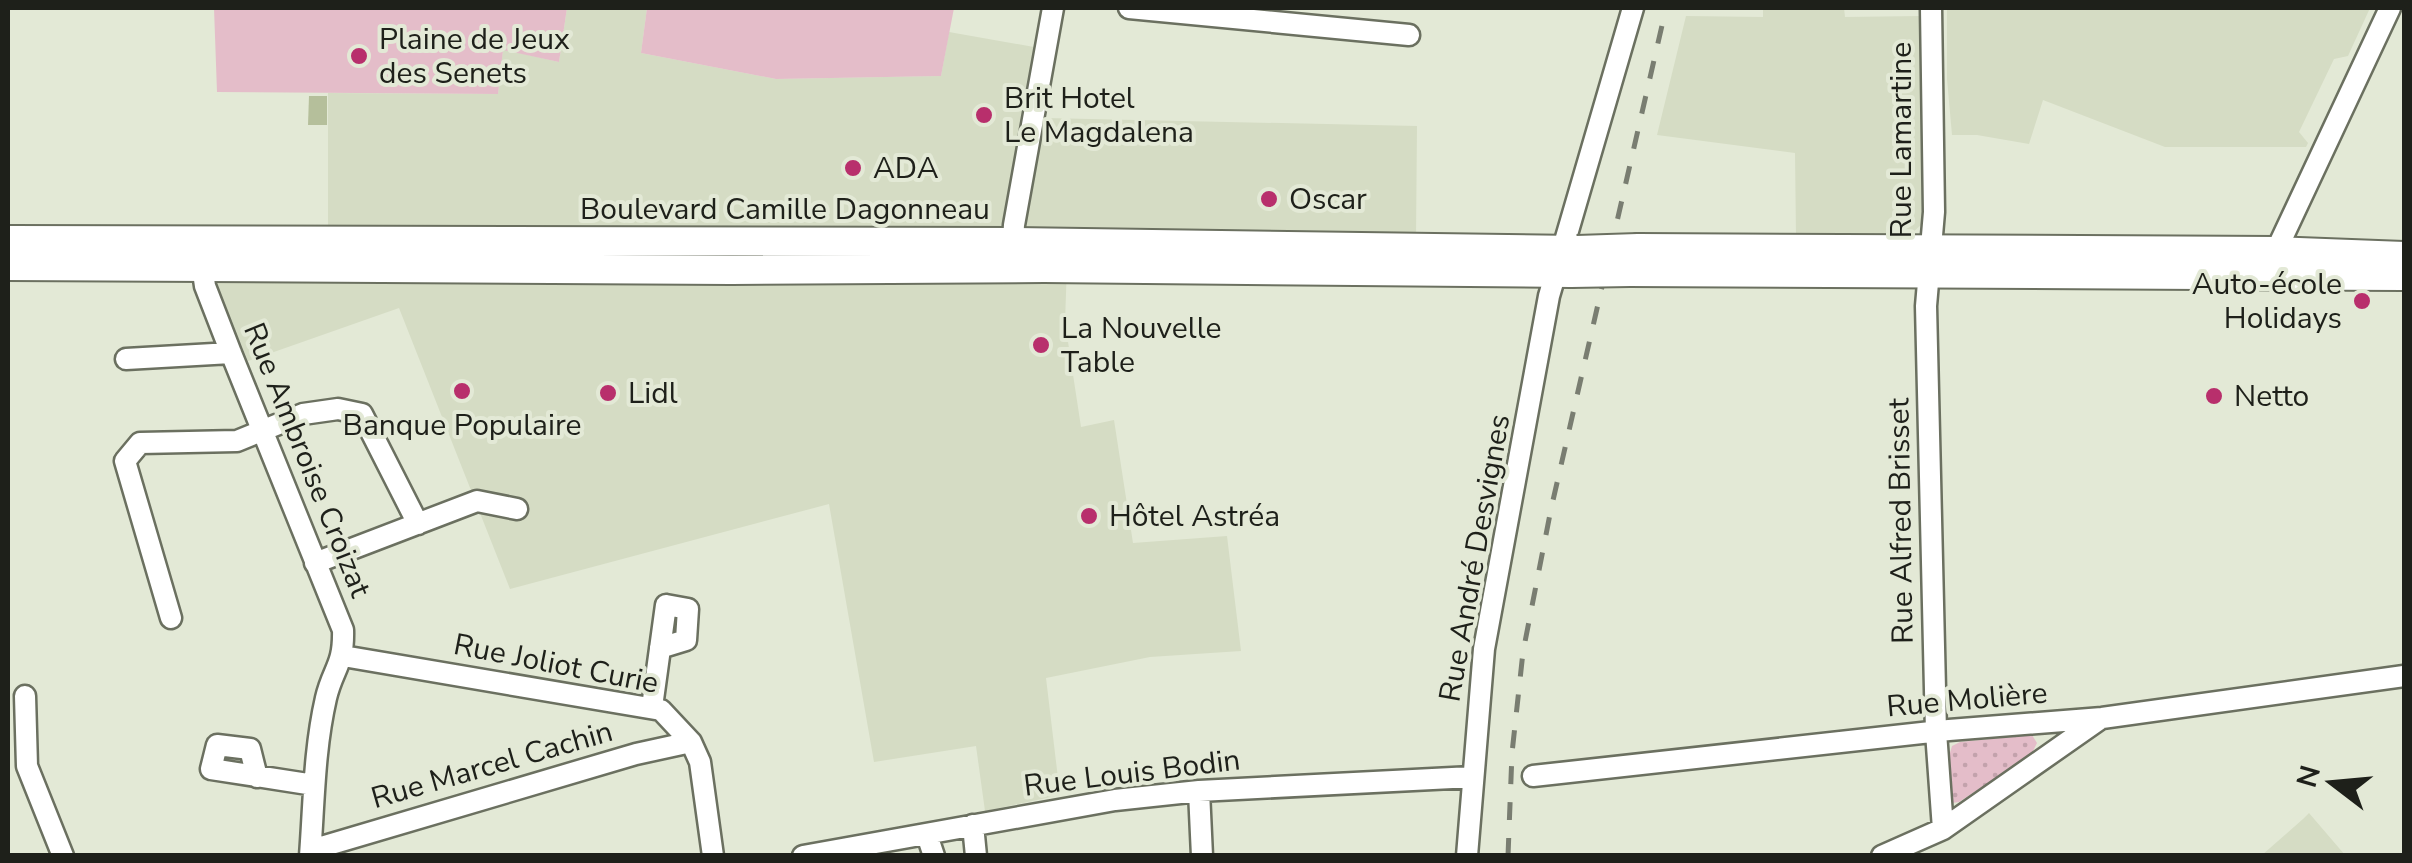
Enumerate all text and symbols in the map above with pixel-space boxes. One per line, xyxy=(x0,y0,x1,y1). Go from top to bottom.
place label: Plaine de Jeux des Senets xyxy=(379,19,570,94)
street label: Rue Lamartine xyxy=(1881,42,1922,238)
marker: Plaine de Jeux des Senets xyxy=(348,45,370,67)
place label: Brit Hotel Le Magdalena xyxy=(1004,78,1194,153)
marker: Brit Hotel Le Magdalena xyxy=(973,104,995,126)
place label: ADA xyxy=(873,148,939,189)
marker: ADA xyxy=(842,157,864,179)
place label: Oscar xyxy=(1289,179,1367,220)
marker: Oscar xyxy=(1258,188,1280,210)
street label: Boulevard Camille Dagonneau xyxy=(580,189,990,230)
place label: Auto-école Holidays xyxy=(2192,264,2342,339)
marker: Auto-école Holidays xyxy=(2351,290,2373,312)
place label: La Nouvelle Table xyxy=(1061,308,1221,383)
street label: Rue Ambroise Croizat xyxy=(233,317,381,604)
marker: La Nouvelle Table xyxy=(1030,334,1052,356)
place label: Lidl xyxy=(628,373,678,414)
place label: Netto xyxy=(2234,376,2309,417)
marker: Banque Populaire xyxy=(451,380,473,402)
marker: Lidl xyxy=(597,382,619,404)
marker: Netto xyxy=(2203,385,2225,407)
street label: Rue Alfred Brisset xyxy=(1878,397,1924,644)
place label: Banque Populaire xyxy=(343,405,581,446)
street label: Rue André Desvignes xyxy=(1430,411,1520,705)
place label: Hôtel Astréa xyxy=(1109,496,1280,537)
marker: Hôtel Astréa xyxy=(1078,505,1100,527)
street label: Rue Joliot Curie xyxy=(450,624,662,704)
street label: Rue Molière xyxy=(1885,673,2049,727)
street label: Rue Marcel Cachin xyxy=(367,711,617,819)
north arrow xyxy=(2282,733,2382,833)
street label: Rue Louis Bodin xyxy=(1021,739,1243,807)
text: N xyxy=(2288,761,2330,792)

